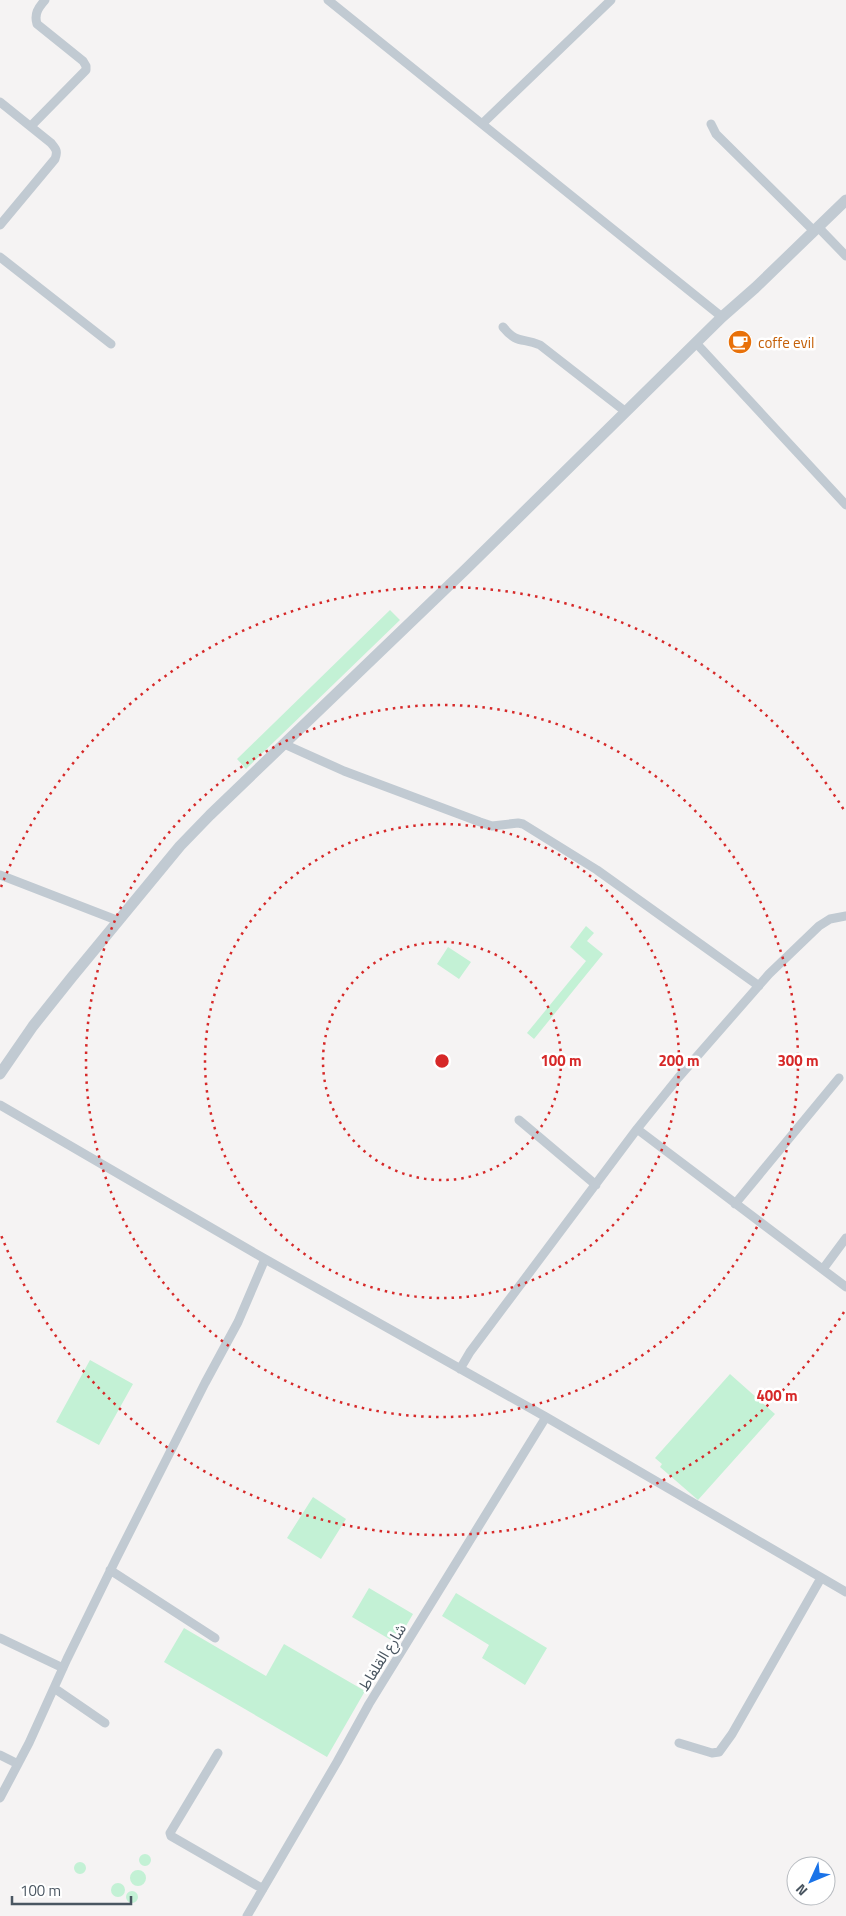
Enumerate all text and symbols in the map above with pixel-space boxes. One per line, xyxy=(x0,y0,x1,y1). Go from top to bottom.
cafe icon: coffe evil xyxy=(727,329,753,355)
place label: coffe evil xyxy=(758,331,814,354)
text: 100 m xyxy=(540,1049,582,1072)
text: 200 m xyxy=(658,1049,700,1072)
text: 300 m xyxy=(777,1049,819,1072)
centre of rings xyxy=(433,1052,451,1070)
text: 400 m xyxy=(756,1384,798,1407)
street label: شارع القلفاط xyxy=(352,1619,413,1696)
north arrow xyxy=(786,1856,836,1906)
scale bar xyxy=(12,1874,131,1906)
text: 100 m xyxy=(20,1879,61,1902)
text: N xyxy=(790,1880,812,1901)

